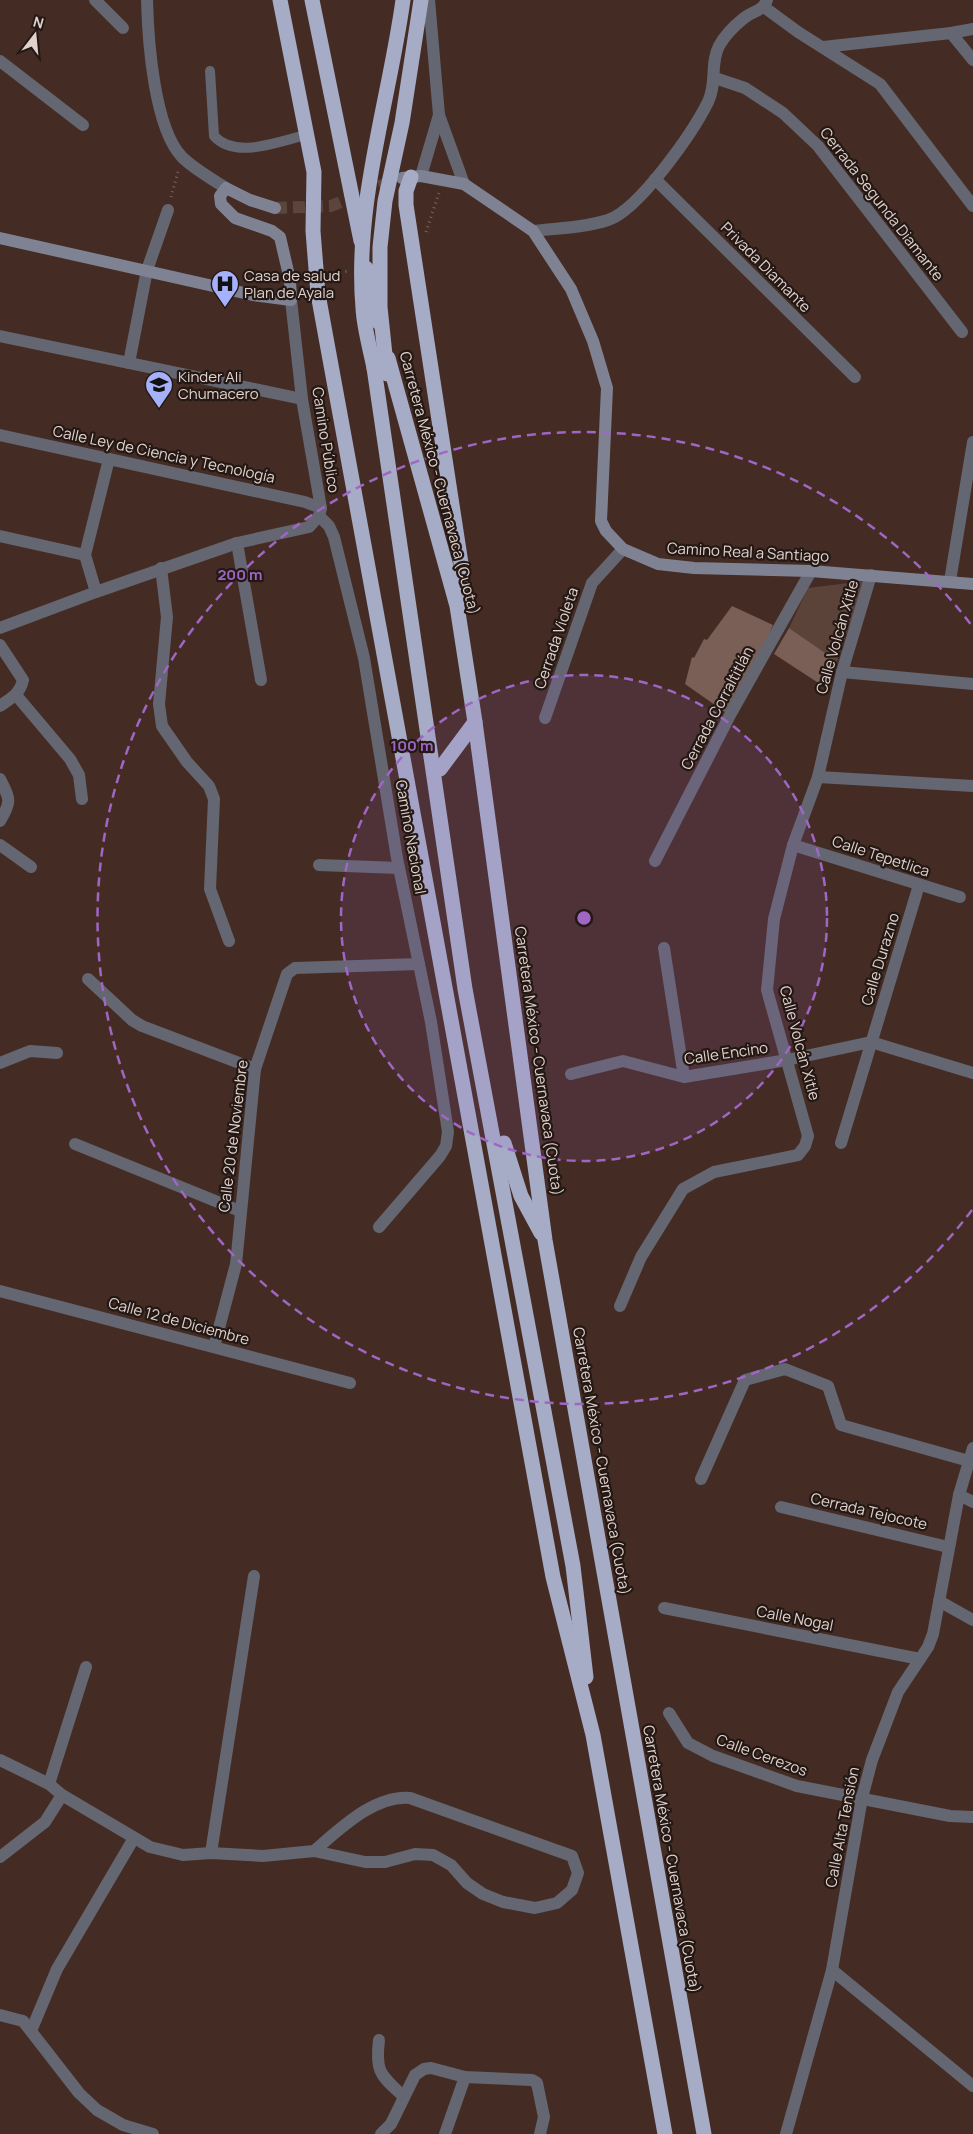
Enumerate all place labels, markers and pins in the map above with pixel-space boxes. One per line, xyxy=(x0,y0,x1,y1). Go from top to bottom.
place label: Casa de salud Plan de Ayala xyxy=(244,265,340,303)
hospital icon: Casa de salud Plan de Ayala xyxy=(210,269,240,308)
place label: Kinder Ali Chumacero xyxy=(178,366,259,404)
school or university icon: Kinder Ali Chumacero xyxy=(144,370,174,409)
centre of rings xyxy=(575,909,593,927)

